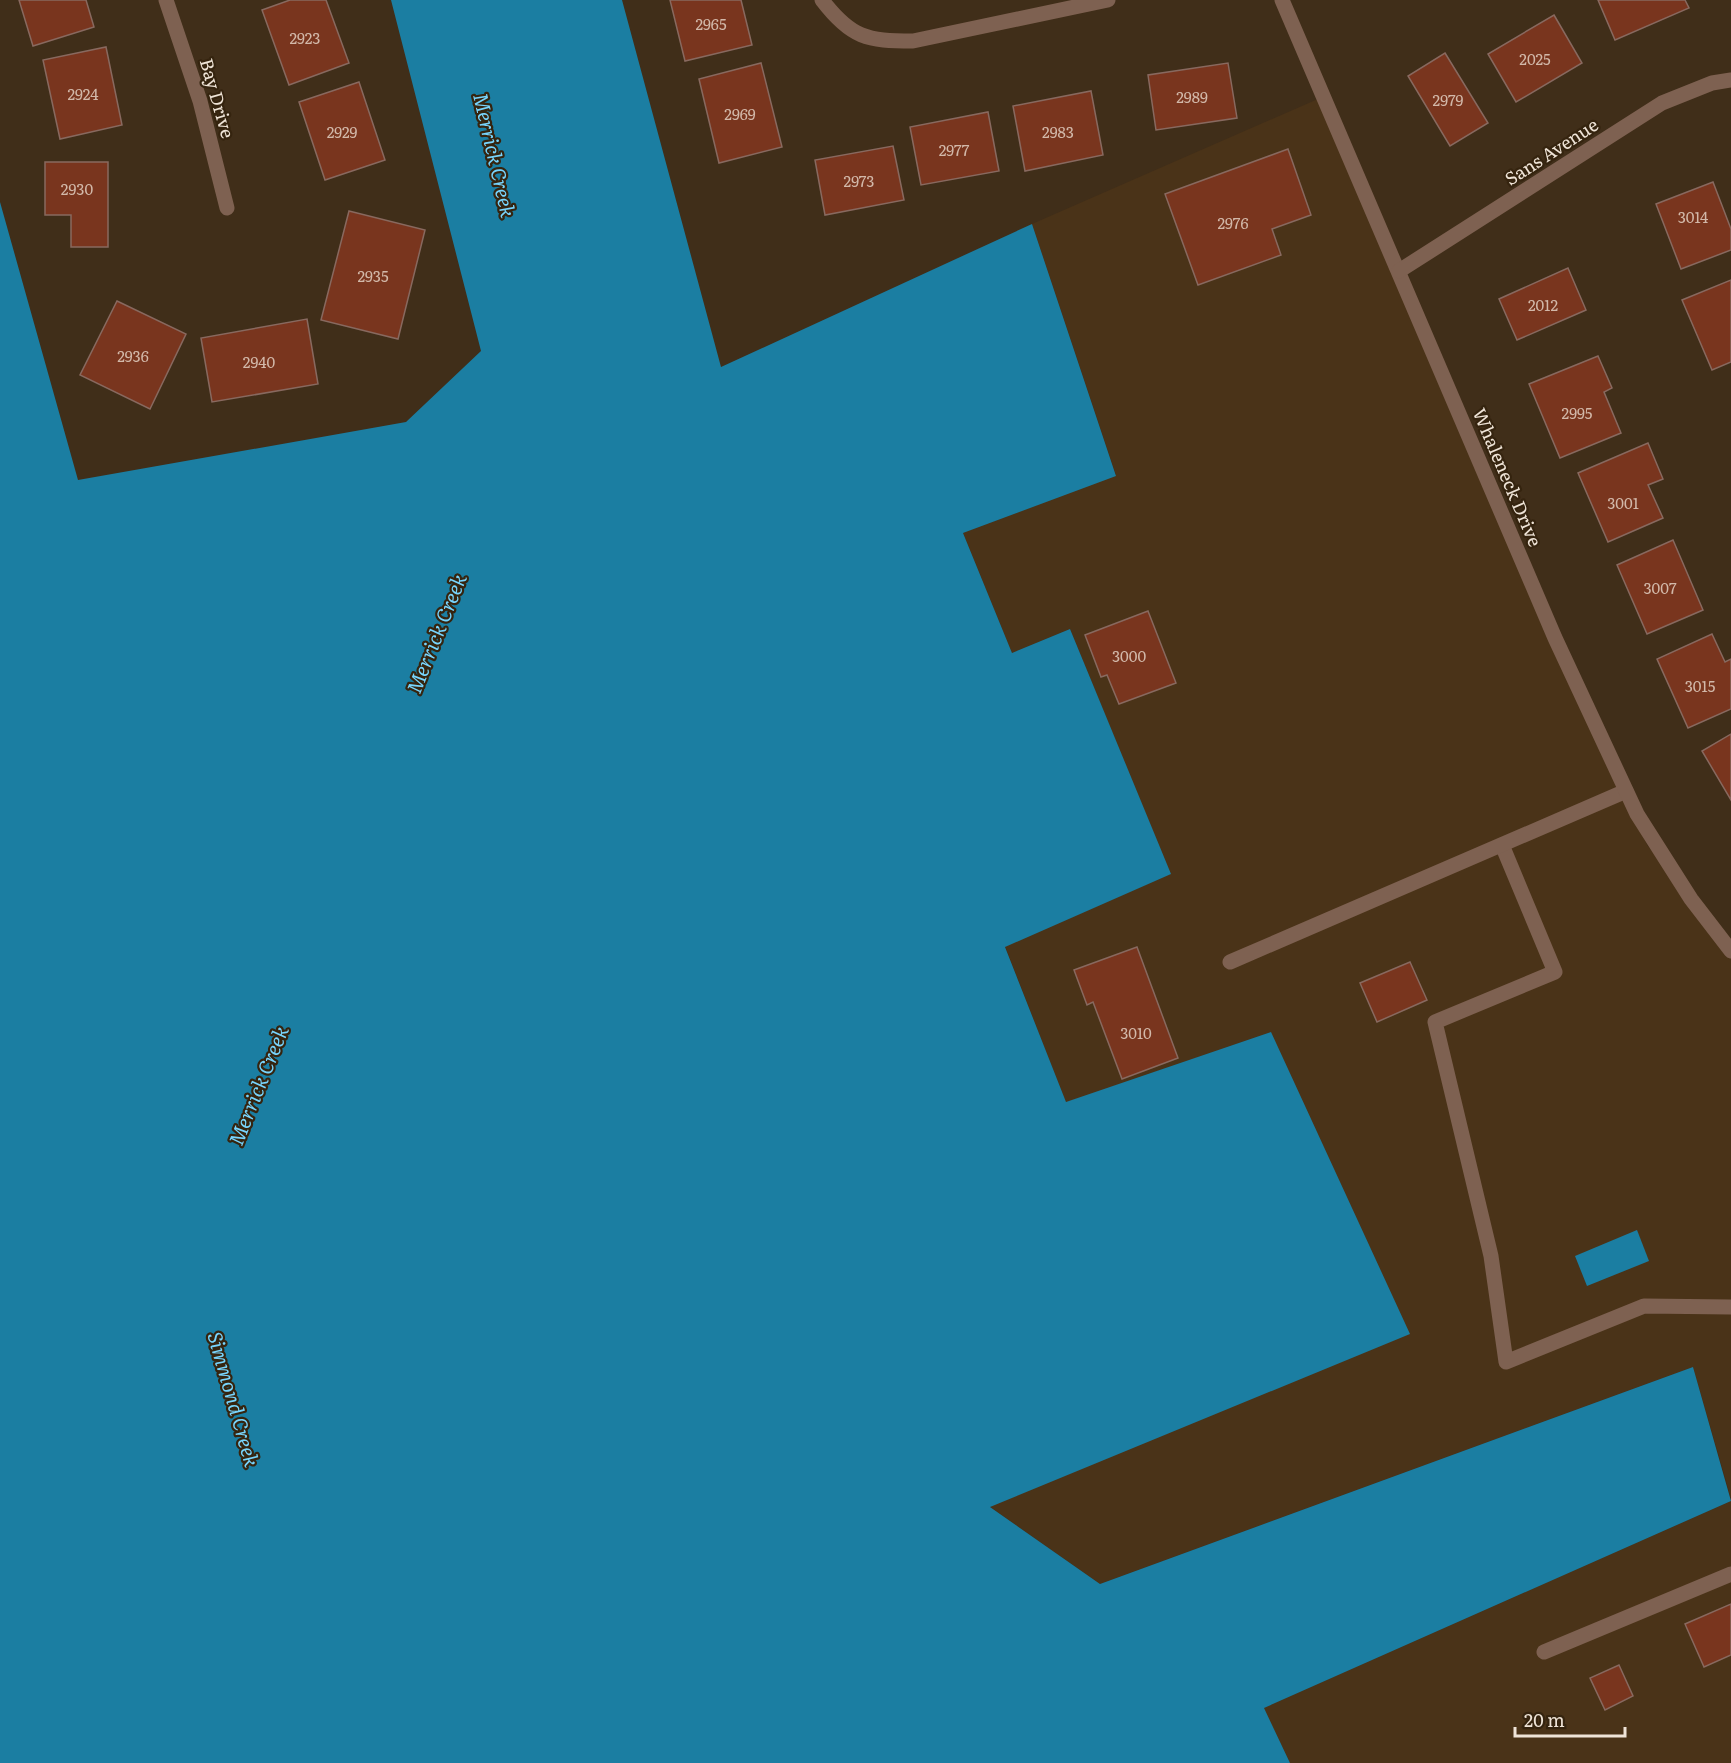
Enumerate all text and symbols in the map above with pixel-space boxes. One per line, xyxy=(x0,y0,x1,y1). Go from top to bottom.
house number: 2965 xyxy=(695,12,727,35)
house number: 2923 xyxy=(290,26,320,49)
house number: 2025 xyxy=(1519,47,1551,70)
street label: Bay Drive xyxy=(194,55,242,141)
house number: 2924 xyxy=(67,82,99,105)
house number: 2989 xyxy=(1176,85,1208,108)
house number: 2979 xyxy=(1433,88,1464,111)
water label: Merrick Creek xyxy=(467,90,525,220)
house number: 2969 xyxy=(724,102,756,125)
street label: Sans Avenue xyxy=(1499,111,1603,191)
house number: 2929 xyxy=(327,120,357,143)
house number: 2983 xyxy=(1042,120,1074,143)
house number: 2977 xyxy=(939,138,970,161)
house number: 2973 xyxy=(844,169,874,192)
house number: 2930 xyxy=(61,177,93,200)
house number: 3014 xyxy=(1678,205,1708,228)
house number: 2976 xyxy=(1218,211,1248,234)
house number: 2935 xyxy=(357,264,389,287)
house number: 2012 xyxy=(1528,293,1558,316)
house number: 2936 xyxy=(117,344,149,367)
house number: 2940 xyxy=(243,350,276,373)
house number: 2995 xyxy=(1562,401,1593,424)
street label: Whaleneck Drive xyxy=(1467,404,1549,550)
house number: 3001 xyxy=(1607,491,1639,514)
water label: Merrick Creek xyxy=(397,569,473,697)
house number: 3007 xyxy=(1643,576,1677,599)
house number: 3000 xyxy=(1112,644,1146,667)
house number: 3015 xyxy=(1685,674,1716,697)
water label: Merrick Creek xyxy=(219,1021,295,1149)
house number: 3010 xyxy=(1120,1021,1152,1044)
water label: Simmond Creek xyxy=(201,1328,269,1470)
scale bar xyxy=(1515,1700,1624,1738)
text: 20 m xyxy=(1524,1706,1565,1733)

